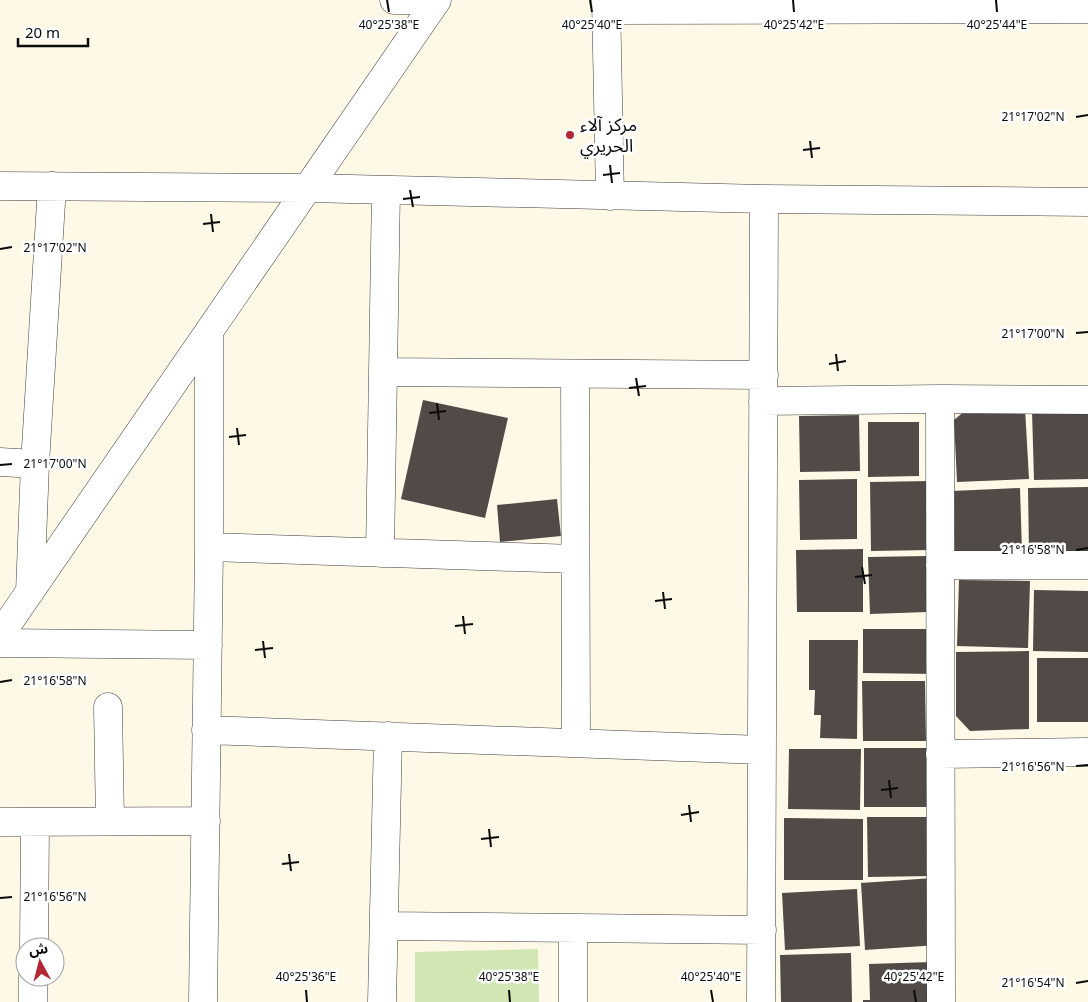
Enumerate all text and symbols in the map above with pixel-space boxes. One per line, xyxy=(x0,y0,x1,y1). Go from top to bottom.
text: 40°25'38"E xyxy=(359,13,419,38)
text: 40°25'40"E xyxy=(562,13,622,38)
text: 40°25'42"E xyxy=(764,13,824,38)
text: 40°25'44"E xyxy=(967,13,1027,38)
scale bar xyxy=(18,15,88,47)
text: 20 m xyxy=(25,17,60,49)
text: 21°17'02"N xyxy=(1001,105,1065,130)
place label: مركز آلاء الحريري xyxy=(580,106,637,165)
marker: مركز آلاء الحريري xyxy=(564,129,576,141)
text: 21°17'02"N xyxy=(23,236,87,261)
text: 21°17'00"N xyxy=(1001,322,1065,347)
text: 21°17'00"N xyxy=(23,452,87,477)
text: 21°16'58"N xyxy=(1001,538,1065,563)
text: 21°16'58"N xyxy=(23,669,87,694)
text: 21°16'56"N xyxy=(1001,755,1065,780)
text: 21°16'56"N xyxy=(23,885,87,910)
text: ش xyxy=(27,934,50,965)
north arrow xyxy=(15,937,65,987)
text: 40°25'36"E xyxy=(276,965,336,990)
text: 40°25'38"E xyxy=(479,965,539,990)
text: 40°25'40"E xyxy=(681,965,741,990)
text: 40°25'42"E xyxy=(884,965,944,990)
text: 21°16'54"N xyxy=(1001,971,1065,996)

